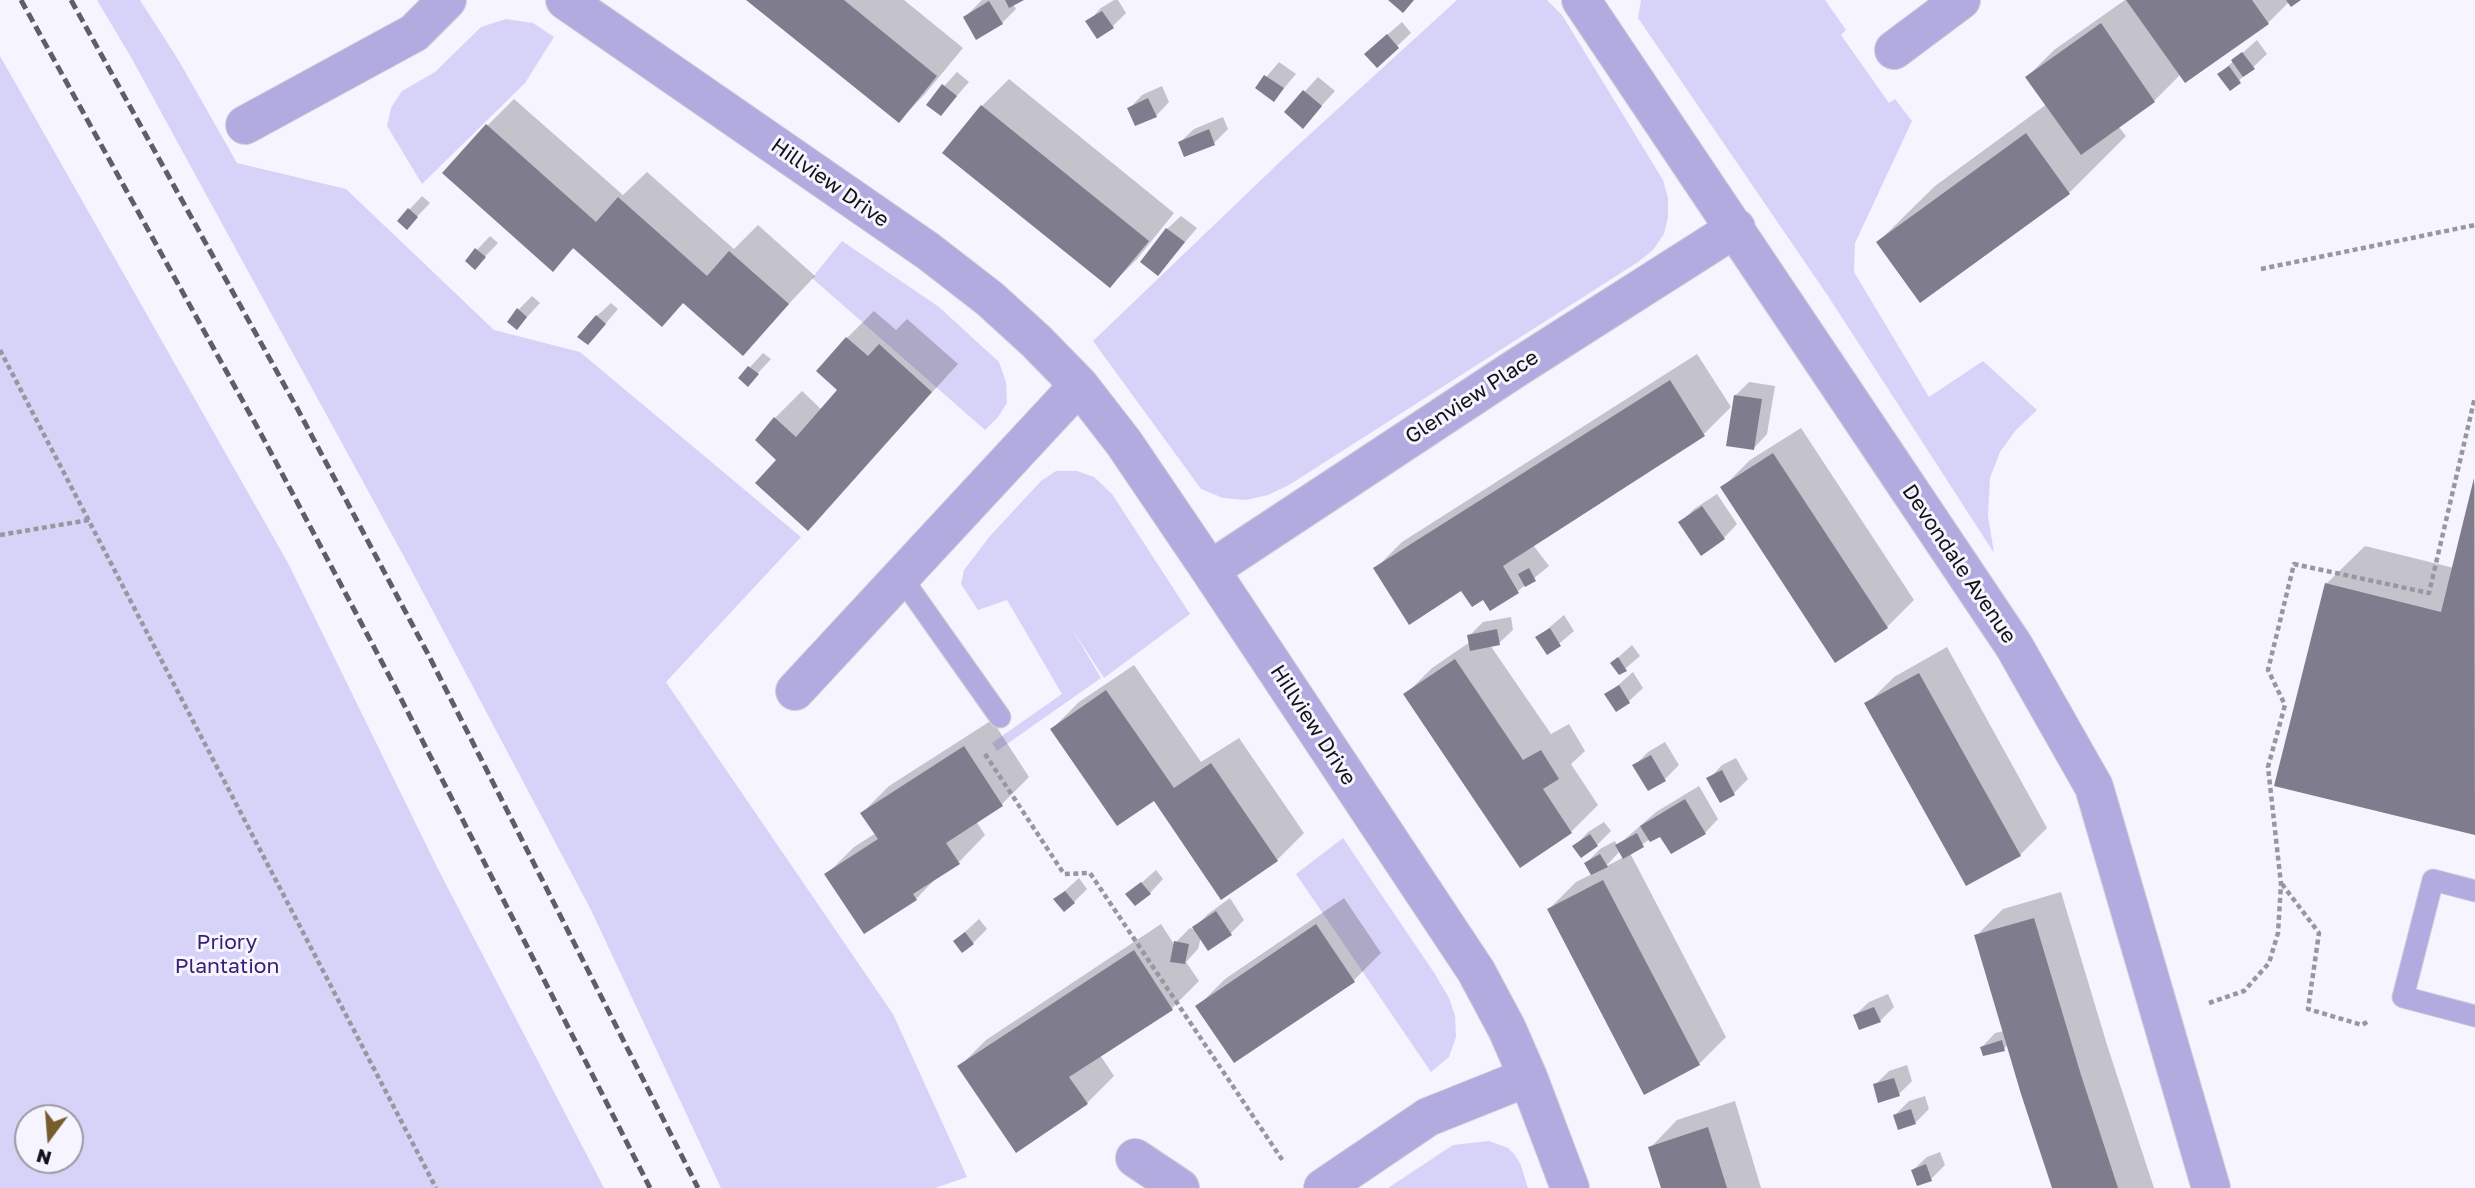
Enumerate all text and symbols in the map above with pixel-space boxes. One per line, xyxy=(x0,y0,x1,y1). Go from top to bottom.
street label: Hillview Drive xyxy=(766,133,894,233)
street label: Glenview Place xyxy=(1401,345,1543,449)
street label: Devondale Avenue xyxy=(1897,480,2021,648)
street label: Hillview Drive xyxy=(1265,660,1361,790)
park label: Priory Plantation xyxy=(175,929,279,979)
north arrow xyxy=(14,1104,84,1174)
text: N xyxy=(34,1145,54,1171)

